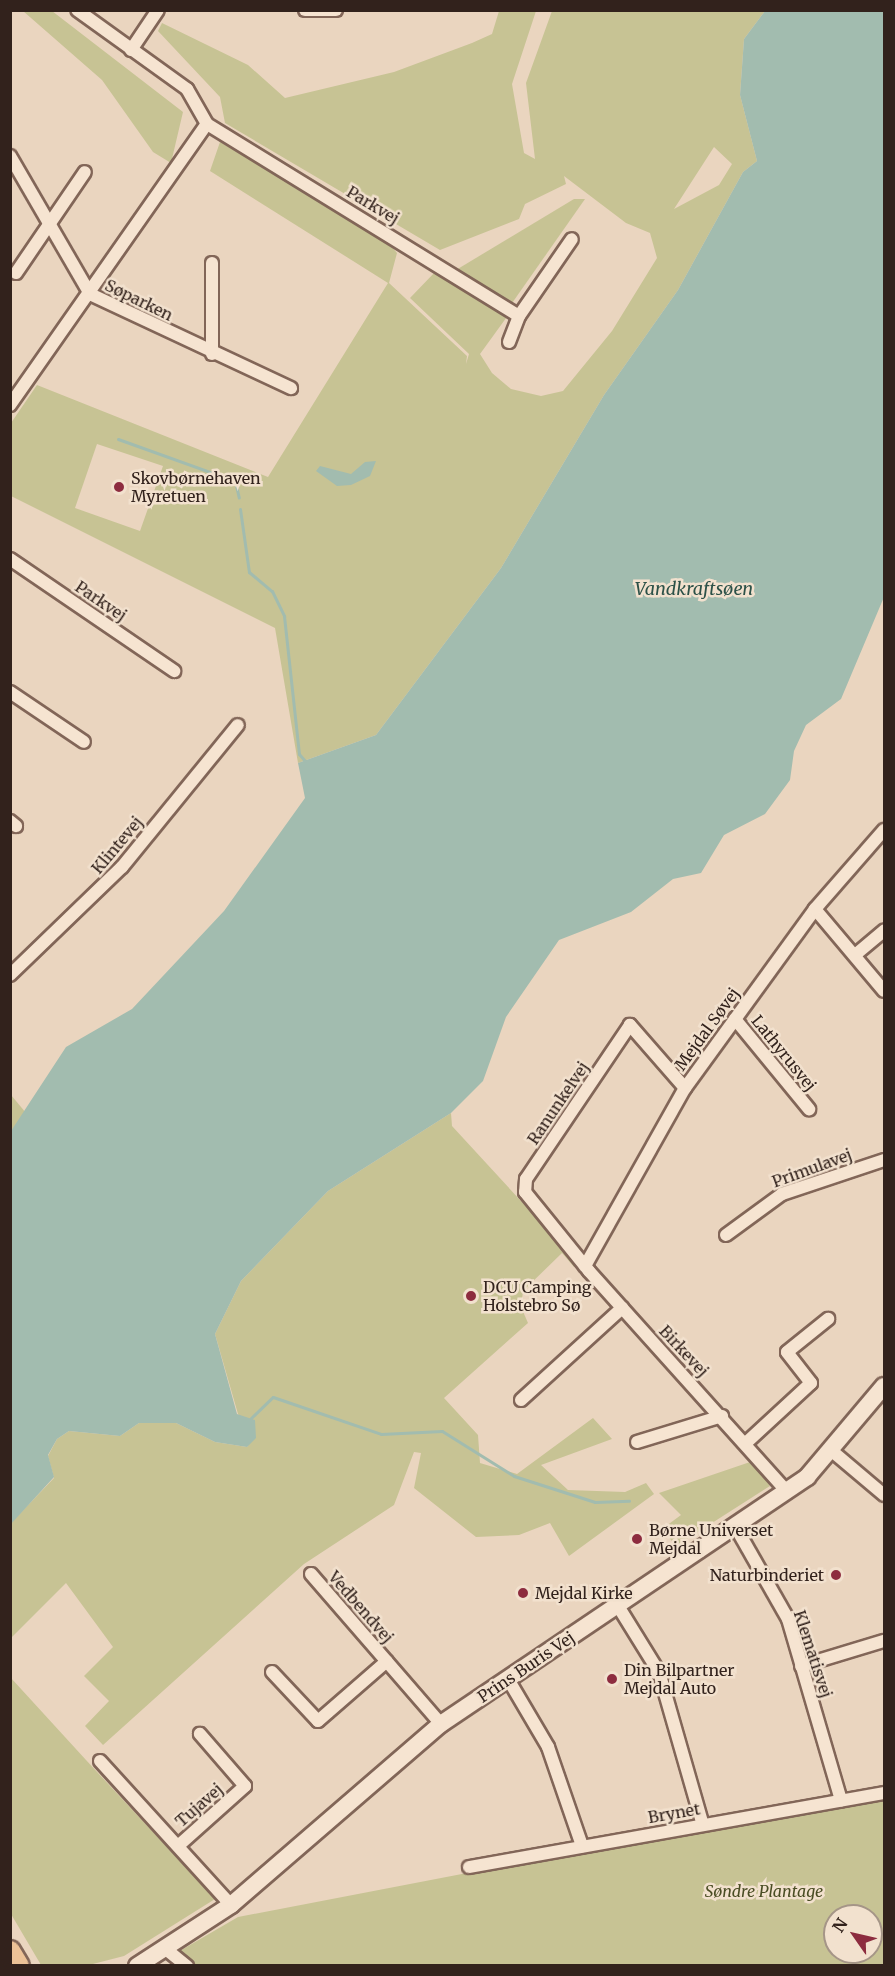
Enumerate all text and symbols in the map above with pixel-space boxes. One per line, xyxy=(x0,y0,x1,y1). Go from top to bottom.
street label: Parkvej xyxy=(343,182,403,228)
street label: Søparken xyxy=(102,275,176,325)
place label: Skovbørnehaven Myretuen xyxy=(131,468,261,506)
marker: Skovbørnehaven Myretuen xyxy=(112,480,126,494)
street label: Parkvej xyxy=(72,577,130,625)
water label: Vandkraftsøen xyxy=(635,578,753,600)
street label: Klintevej xyxy=(87,812,147,878)
street label: Mejdal Søvej xyxy=(671,984,743,1074)
street label: Lathyrusvej xyxy=(748,1011,820,1095)
street label: Ranunkelvej xyxy=(523,1058,593,1148)
street label: Primulavej xyxy=(769,1145,855,1191)
place label: DCU Camping Holstebro Sø xyxy=(483,1277,592,1315)
marker: DCU Camping Holstebro Sø xyxy=(464,1289,478,1303)
street label: Birkevej xyxy=(655,1321,713,1381)
place label: Børne Universet Mejdal xyxy=(649,1520,773,1558)
marker: Børne Universet Mejdal xyxy=(630,1532,644,1546)
place label: Naturbinderiet xyxy=(710,1565,824,1585)
street label: Vedbendvej xyxy=(325,1567,397,1647)
marker: Naturbinderiet xyxy=(829,1568,843,1582)
place label: Mejdal Kirke xyxy=(535,1583,633,1603)
marker: Mejdal Kirke xyxy=(516,1586,530,1600)
street label: Klematisvej xyxy=(790,1608,836,1700)
street label: Prins Buris Vej xyxy=(474,1628,578,1706)
place label: Din Bilpartner Mejdal Auto xyxy=(624,1660,735,1698)
marker: Din Bilpartner Mejdal Auto xyxy=(605,1672,619,1686)
street label: Tujavej xyxy=(171,1779,227,1831)
street label: Brynet xyxy=(646,1799,702,1827)
park label: Søndre Plantage xyxy=(705,1881,823,1901)
north arrow xyxy=(823,1904,883,1964)
text: N xyxy=(828,1914,852,1936)

